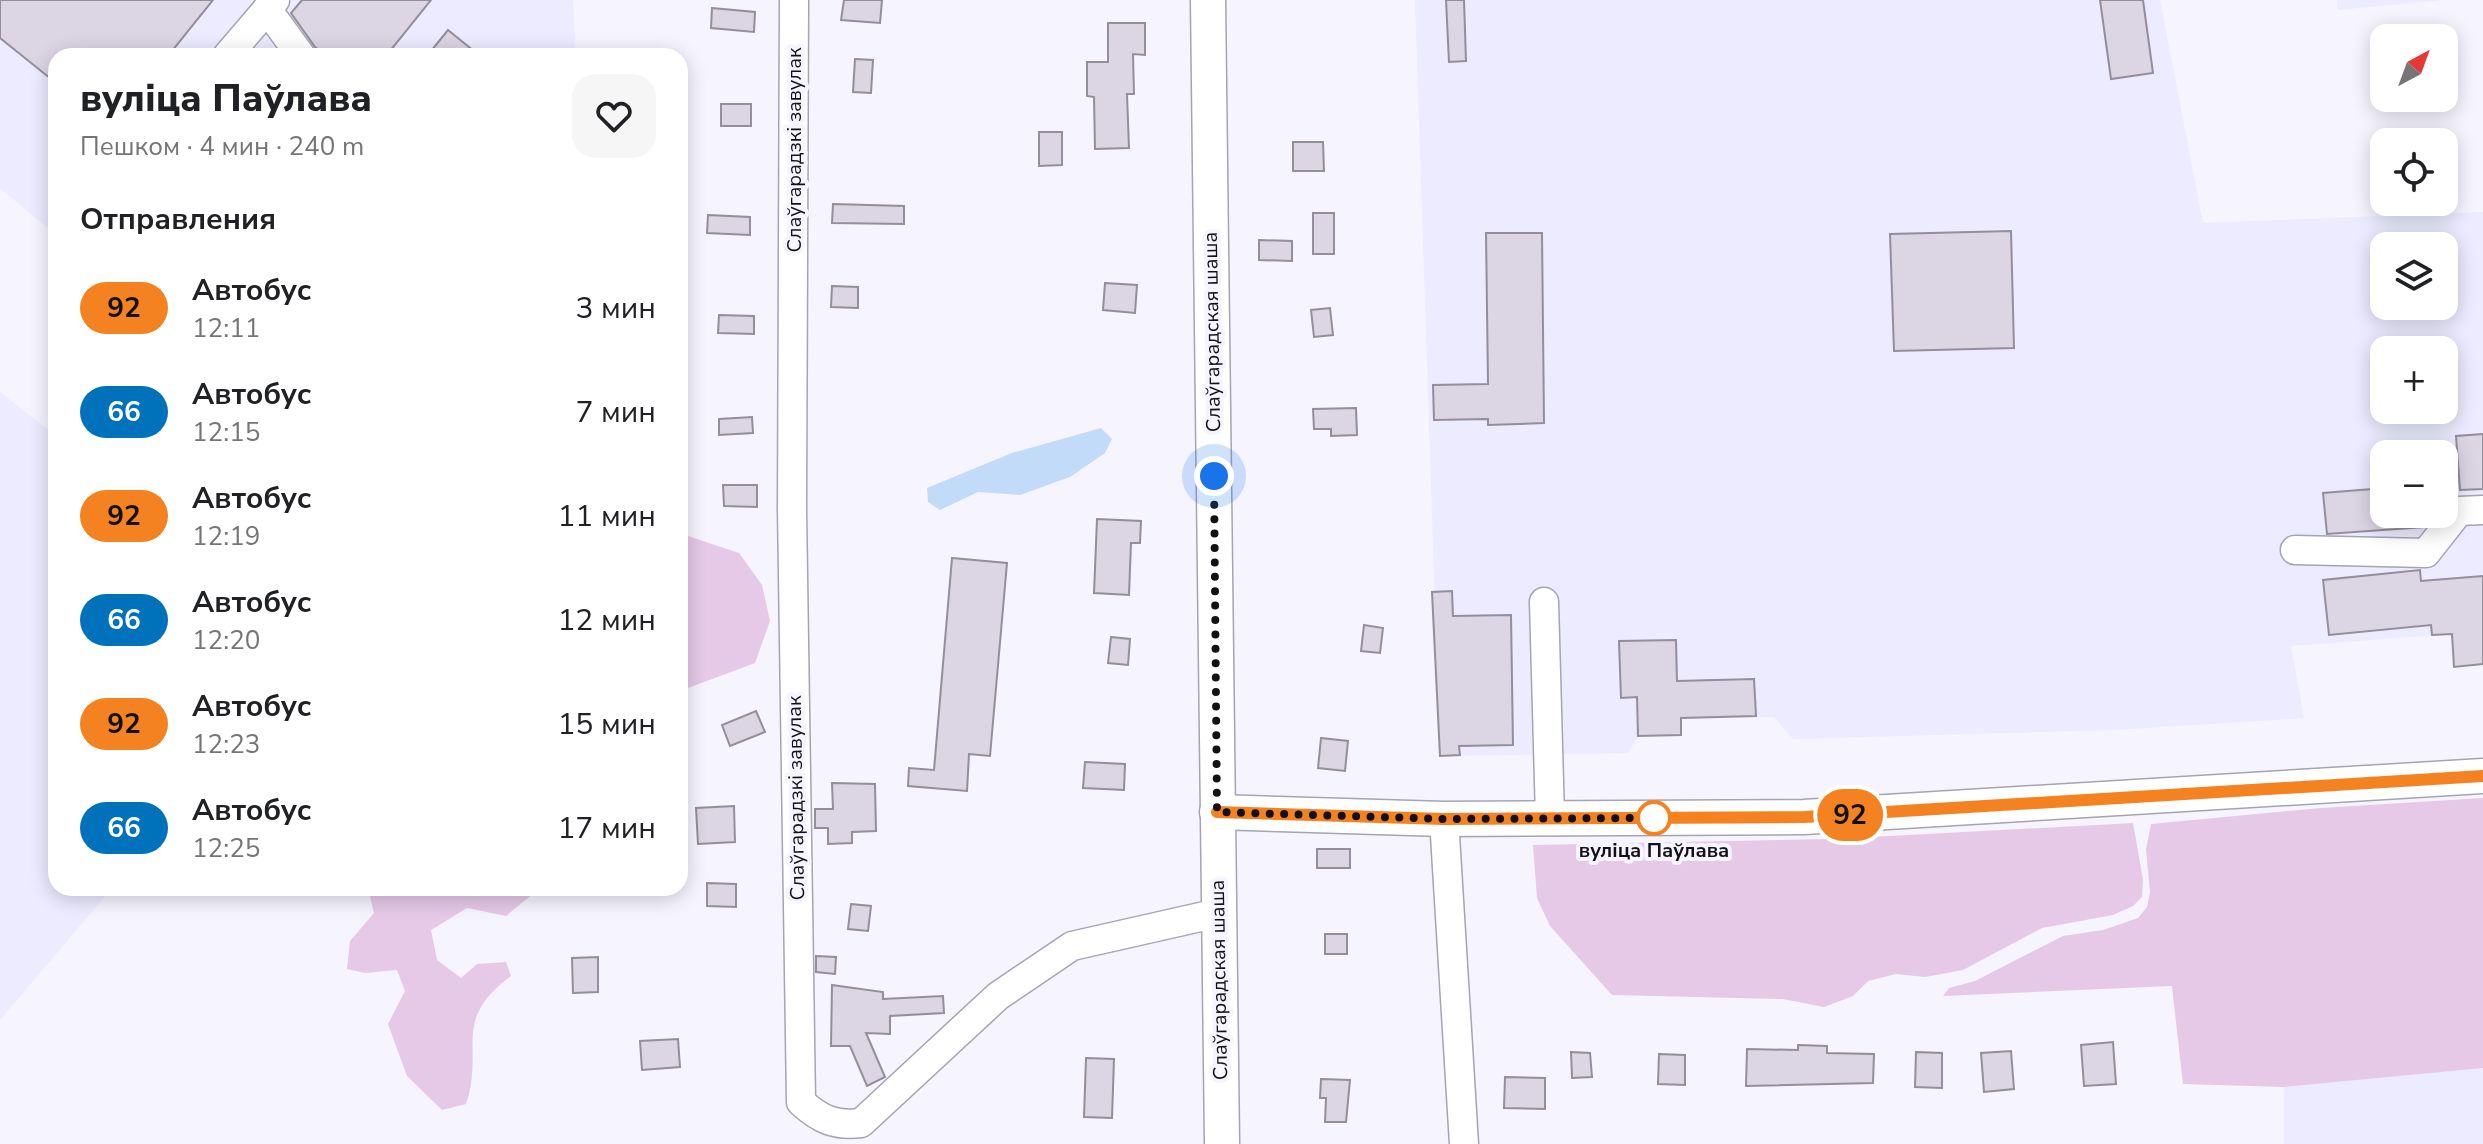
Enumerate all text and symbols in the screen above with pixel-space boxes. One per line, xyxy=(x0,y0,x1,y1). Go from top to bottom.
north arrow xyxy=(2370,24,2458,112)
map controls xyxy=(2370,24,2458,528)
street label: Слаўгарадзкі завулак xyxy=(781,47,808,252)
text: вуліца Паўлава xyxy=(80,73,372,124)
button: heart xyxy=(572,74,656,158)
button: locate xyxy=(2370,128,2458,216)
text: Пешком · 4 мин · 240 m xyxy=(80,129,364,164)
text: Отправления xyxy=(80,199,276,240)
street label: Слаўгарадская шаша xyxy=(1197,232,1227,432)
button: layers xyxy=(2370,232,2458,320)
text: Автобус xyxy=(192,270,311,311)
text: 3 мин xyxy=(575,288,656,329)
text: 92 xyxy=(107,289,141,327)
text: 12:11 xyxy=(192,311,260,346)
button: + xyxy=(2370,336,2458,424)
text: Автобус xyxy=(192,374,311,415)
text: 7 мин xyxy=(575,392,656,433)
text: 66 xyxy=(107,393,141,431)
text: 12:15 xyxy=(192,415,260,450)
button: − xyxy=(2370,440,2458,528)
your location xyxy=(1194,456,1234,496)
text: Автобус xyxy=(192,478,311,519)
text: 11 мин xyxy=(557,496,656,537)
text: 92 xyxy=(107,497,141,535)
text: 12:19 xyxy=(192,519,260,554)
text: Автобус xyxy=(192,582,311,623)
text: 12 мин xyxy=(557,600,656,641)
text: 66 xyxy=(107,601,141,639)
text: 12:20 xyxy=(192,623,260,658)
text: Автобус xyxy=(192,686,311,727)
street label: Слаўгарадзкі завулак xyxy=(781,695,811,901)
text: 15 мин xyxy=(557,704,656,745)
text: 92 xyxy=(107,705,141,743)
text: 12:23 xyxy=(192,727,260,762)
line badge: 92 xyxy=(1814,789,1886,841)
text: Автобус xyxy=(192,790,311,831)
text: 92 xyxy=(1833,796,1867,834)
marker: вуліца Паўлава xyxy=(1637,801,1671,835)
text: 17 мин xyxy=(557,808,656,849)
text: 66 xyxy=(107,809,141,847)
text: 12:25 xyxy=(192,831,260,866)
place label: вуліца Паўлава xyxy=(1579,837,1729,864)
street label: Слаўгарадская шаша xyxy=(1204,880,1234,1080)

